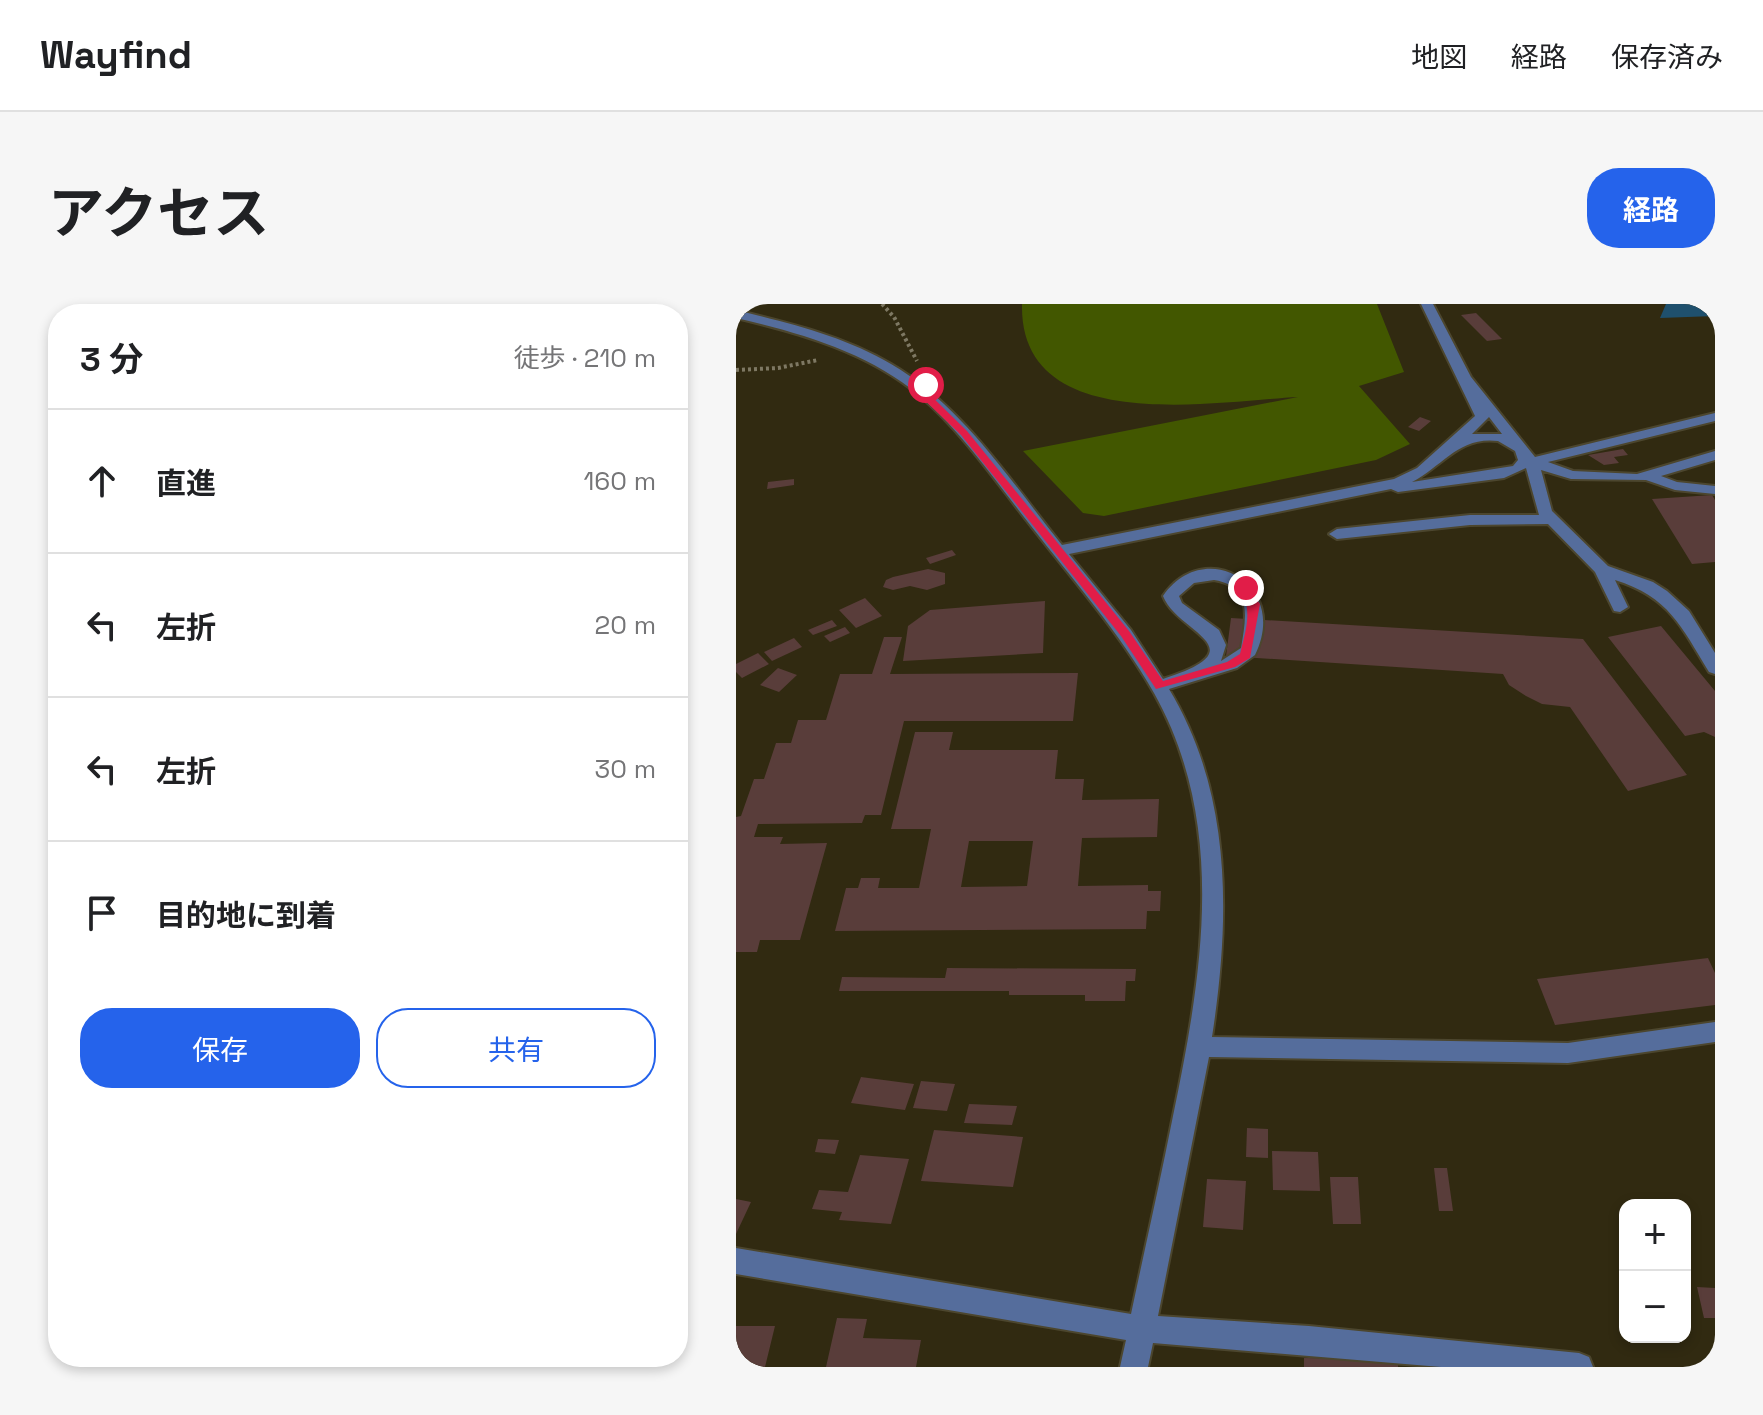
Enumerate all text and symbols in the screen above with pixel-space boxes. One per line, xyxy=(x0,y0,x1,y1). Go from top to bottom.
text: Wayfind xyxy=(40,31,192,79)
text: 地図 xyxy=(1411,39,1467,75)
text: 経路 xyxy=(1511,39,1567,75)
text: 保存済み xyxy=(1611,39,1723,75)
button: 経路 xyxy=(1587,168,1715,248)
text: アクセス xyxy=(48,178,269,249)
text: 3 分 xyxy=(80,338,143,381)
text: 徒歩 · 210 m xyxy=(514,341,656,375)
route start xyxy=(908,367,944,403)
icon: ahead xyxy=(80,459,124,503)
text: 直進 xyxy=(156,464,216,503)
text: 160 m xyxy=(584,464,656,498)
route end xyxy=(1228,570,1264,606)
icon: left xyxy=(80,603,124,647)
text: 左折 xyxy=(156,608,216,647)
text: 20 m xyxy=(595,608,656,642)
icon: left xyxy=(80,747,124,791)
text: 左折 xyxy=(156,752,216,791)
text: 30 m xyxy=(595,752,656,786)
icon: arrive xyxy=(80,891,124,935)
text: 目的地に到着 xyxy=(156,896,336,935)
button: 保存 xyxy=(80,1008,360,1088)
button: 共有 xyxy=(376,1008,656,1088)
map controls xyxy=(1619,1199,1691,1343)
button: + xyxy=(1619,1199,1691,1271)
button: − xyxy=(1619,1271,1691,1343)

